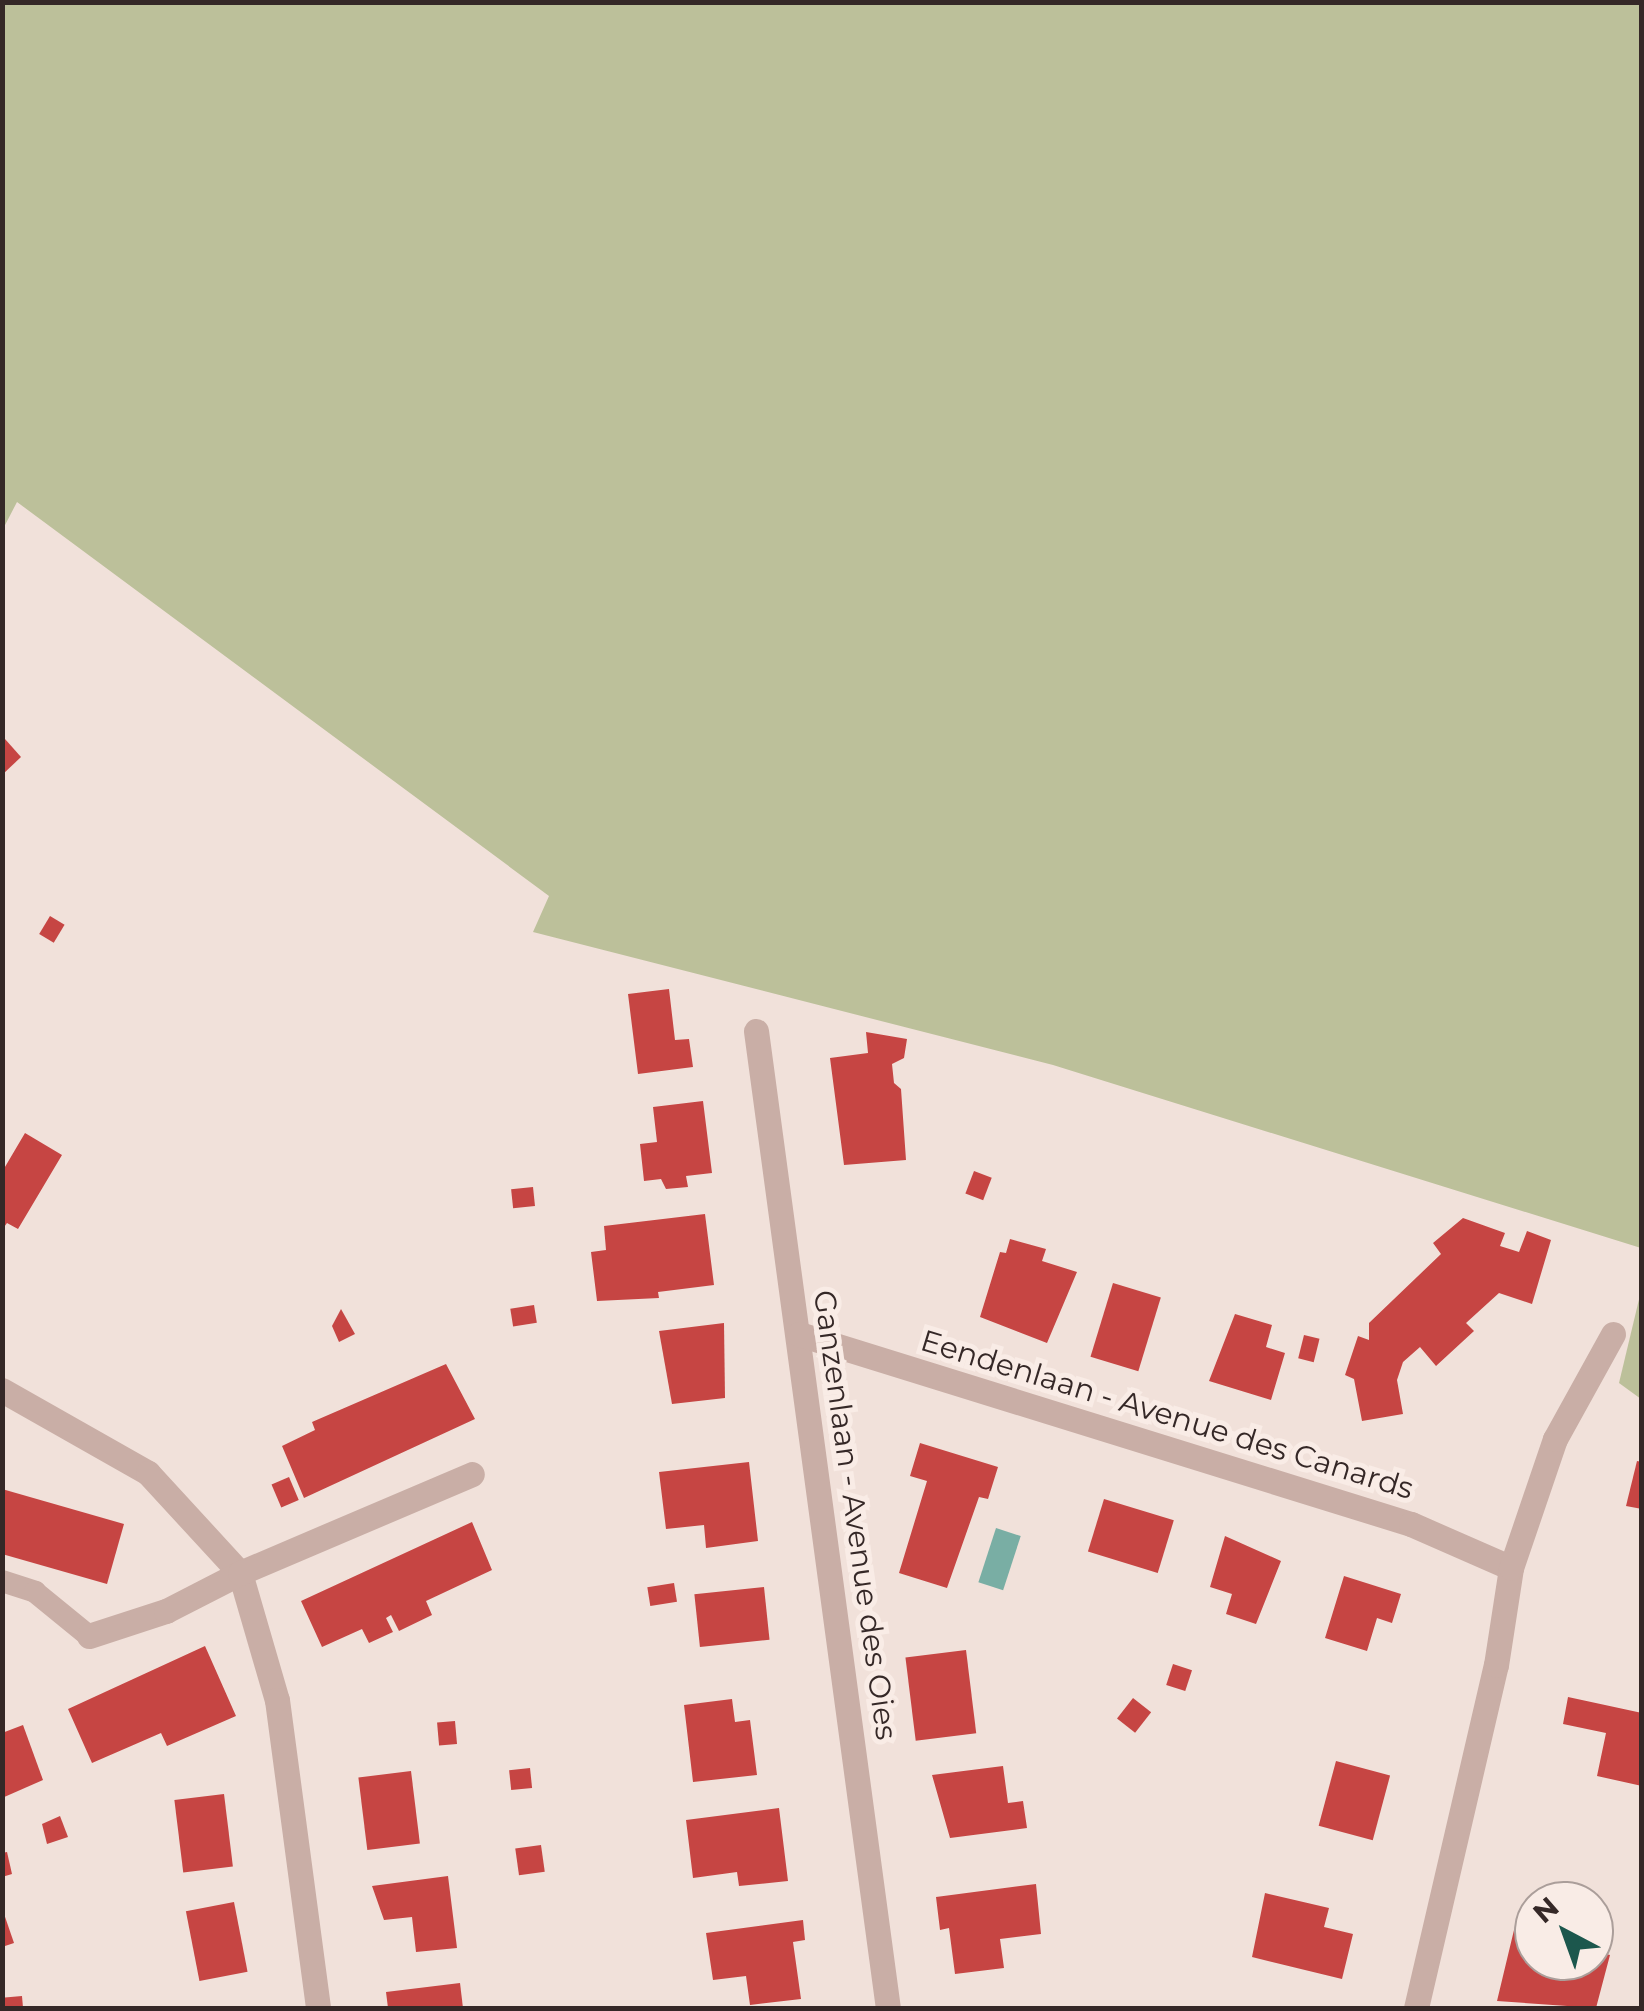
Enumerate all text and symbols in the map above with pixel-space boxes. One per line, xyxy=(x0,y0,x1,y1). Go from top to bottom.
street label: Ganzenlaan - Avenue des Oies xyxy=(806,1288,904,1742)
street label: Eendenlaan - Avenue des Canards xyxy=(916,1323,1418,1507)
north arrow xyxy=(1514,1881,1614,1981)
text: N xyxy=(1526,1890,1565,1930)

